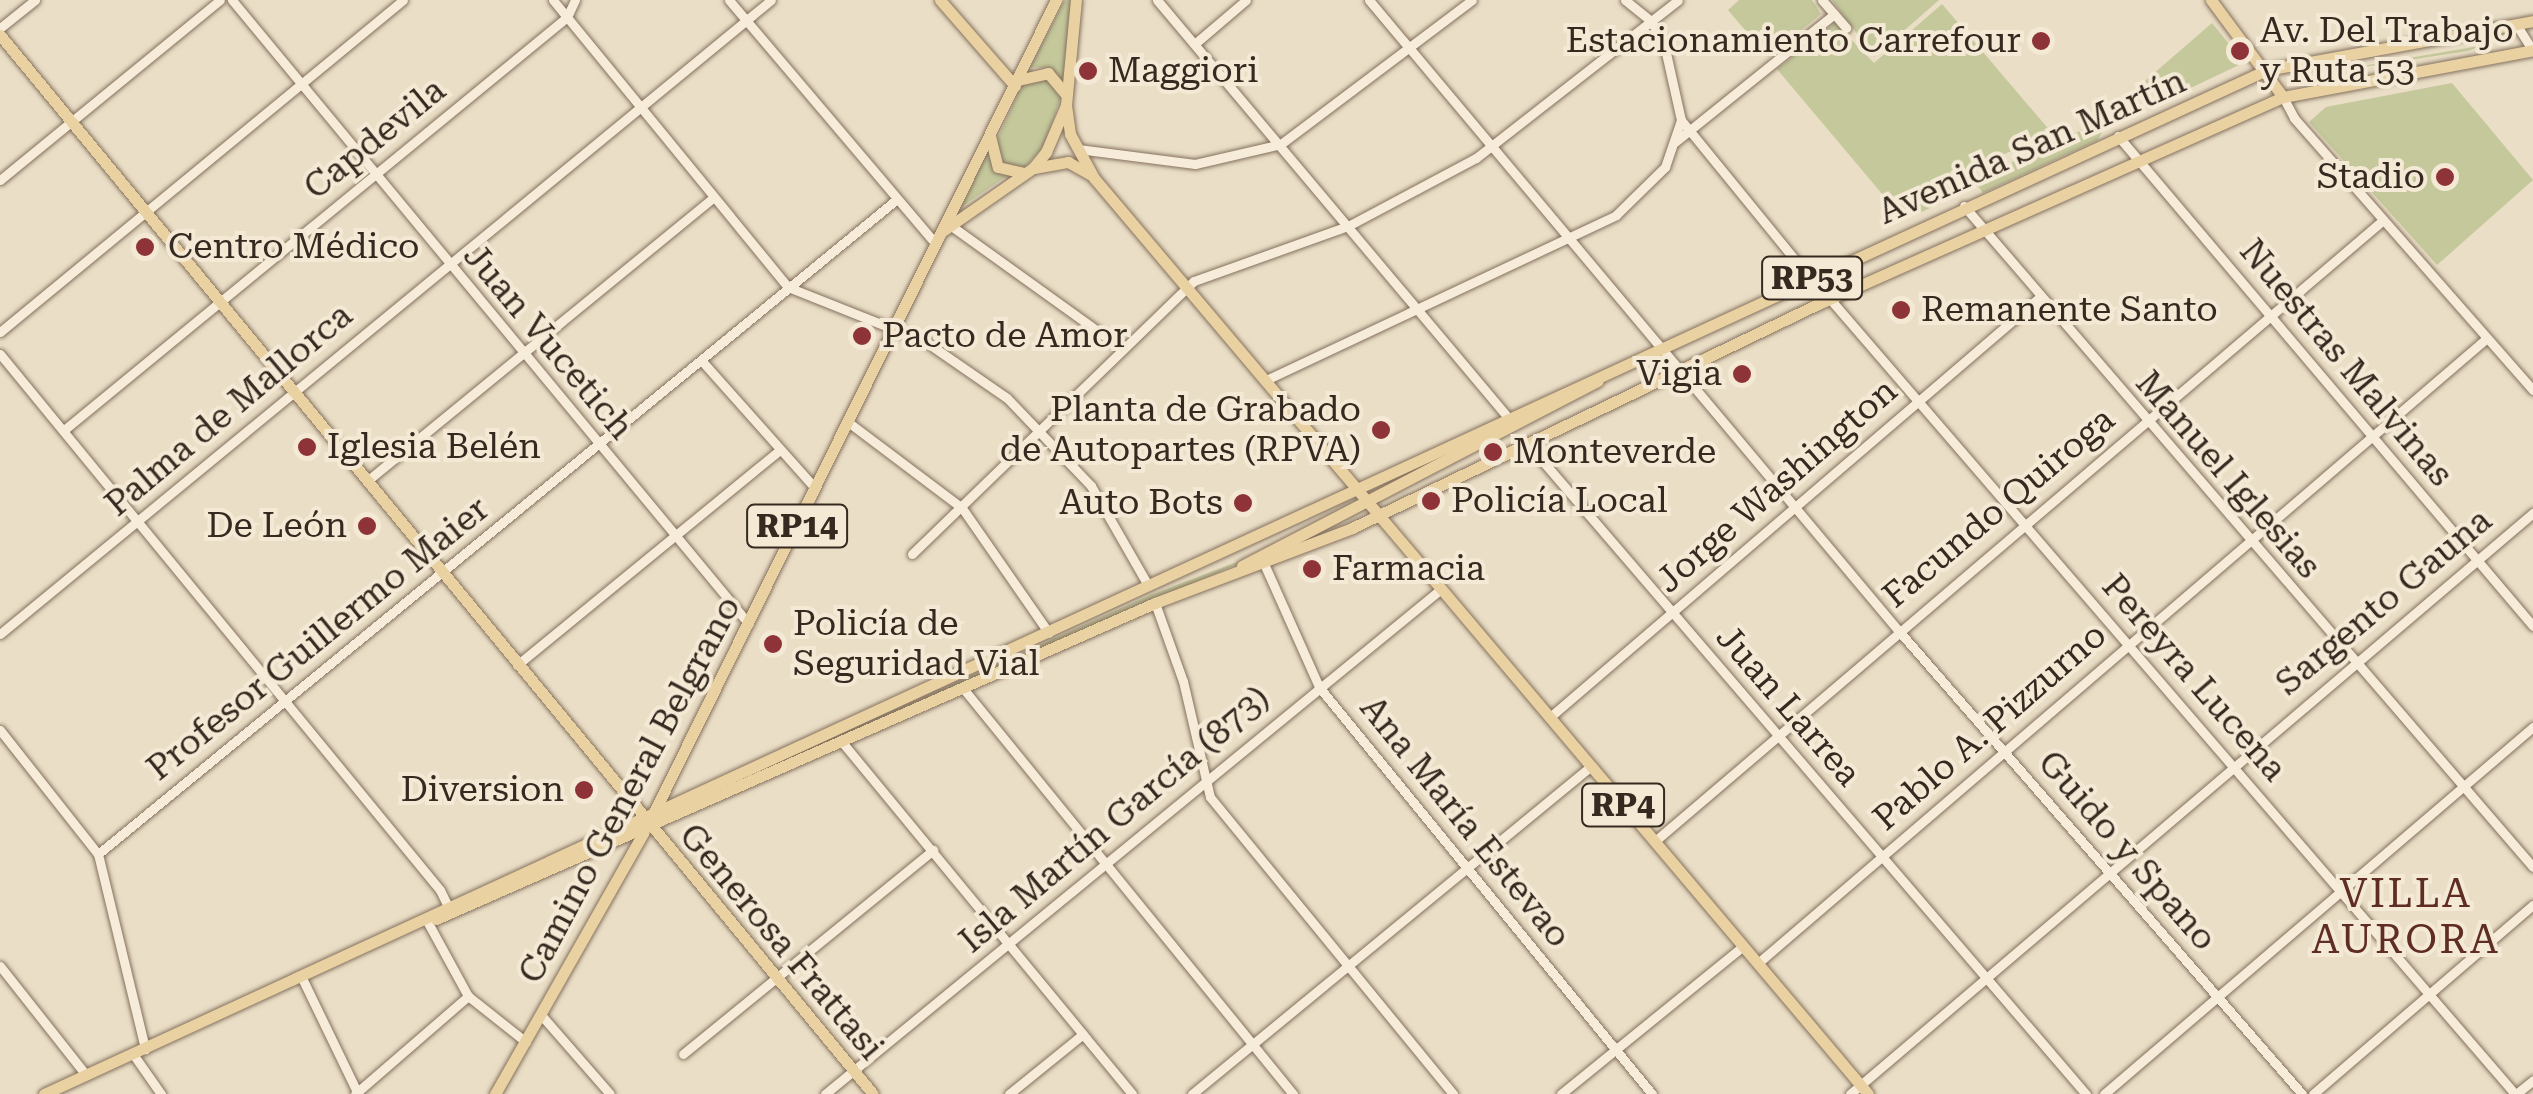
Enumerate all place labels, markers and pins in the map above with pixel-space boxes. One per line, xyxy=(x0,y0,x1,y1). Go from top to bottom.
place label: Av. Del Trabajo y Ruta 53 xyxy=(2260,10,2514,92)
place label: Estacionamiento Carrefour xyxy=(1566,20,2021,62)
marker: Estacionamiento Carrefour xyxy=(2030,30,2052,52)
marker: Av. Del Trabajo y Ruta 53 xyxy=(2229,40,2251,62)
place label: Maggiori xyxy=(1108,50,1258,92)
marker: Maggiori xyxy=(1077,60,1099,82)
place label: Stadio xyxy=(2317,156,2425,198)
marker: Stadio xyxy=(2434,166,2456,188)
place label: Centro Médico xyxy=(168,226,420,268)
marker: Centro Médico xyxy=(132,234,158,260)
place label: Remanente Santo xyxy=(1921,289,2218,331)
marker: Remanente Santo xyxy=(1890,299,1912,321)
place label: Pacto de Amor xyxy=(882,315,1128,357)
marker: Pacto de Amor xyxy=(851,325,873,347)
place label: Vigia xyxy=(1636,353,1722,395)
marker: Vigia xyxy=(1731,363,1753,385)
place label: Planta de Grabado de Autopartes (RPVA) xyxy=(1000,389,1361,471)
marker: Planta de Grabado de Autopartes (RPVA) xyxy=(1370,419,1392,441)
place label: Iglesia Belén xyxy=(327,426,541,468)
place label: Monteverde xyxy=(1513,431,1716,473)
marker: Iglesia Belén xyxy=(296,436,318,458)
marker: Monteverde xyxy=(1482,441,1504,463)
place label: Policía Local xyxy=(1451,480,1667,522)
place label: Auto Bots xyxy=(1059,482,1223,524)
marker: Policía Local xyxy=(1420,490,1442,512)
marker: Auto Bots xyxy=(1232,492,1254,514)
place label: De León xyxy=(206,505,347,547)
marker: De León xyxy=(356,515,378,537)
place label: Farmacia xyxy=(1332,548,1485,590)
marker: Farmacia xyxy=(1301,558,1323,580)
place label: Policía de Seguridad Vial xyxy=(793,603,1039,685)
marker: Policía de Seguridad Vial xyxy=(762,633,784,655)
place label: Diversion xyxy=(401,769,564,811)
marker: Diversion xyxy=(573,779,595,801)

